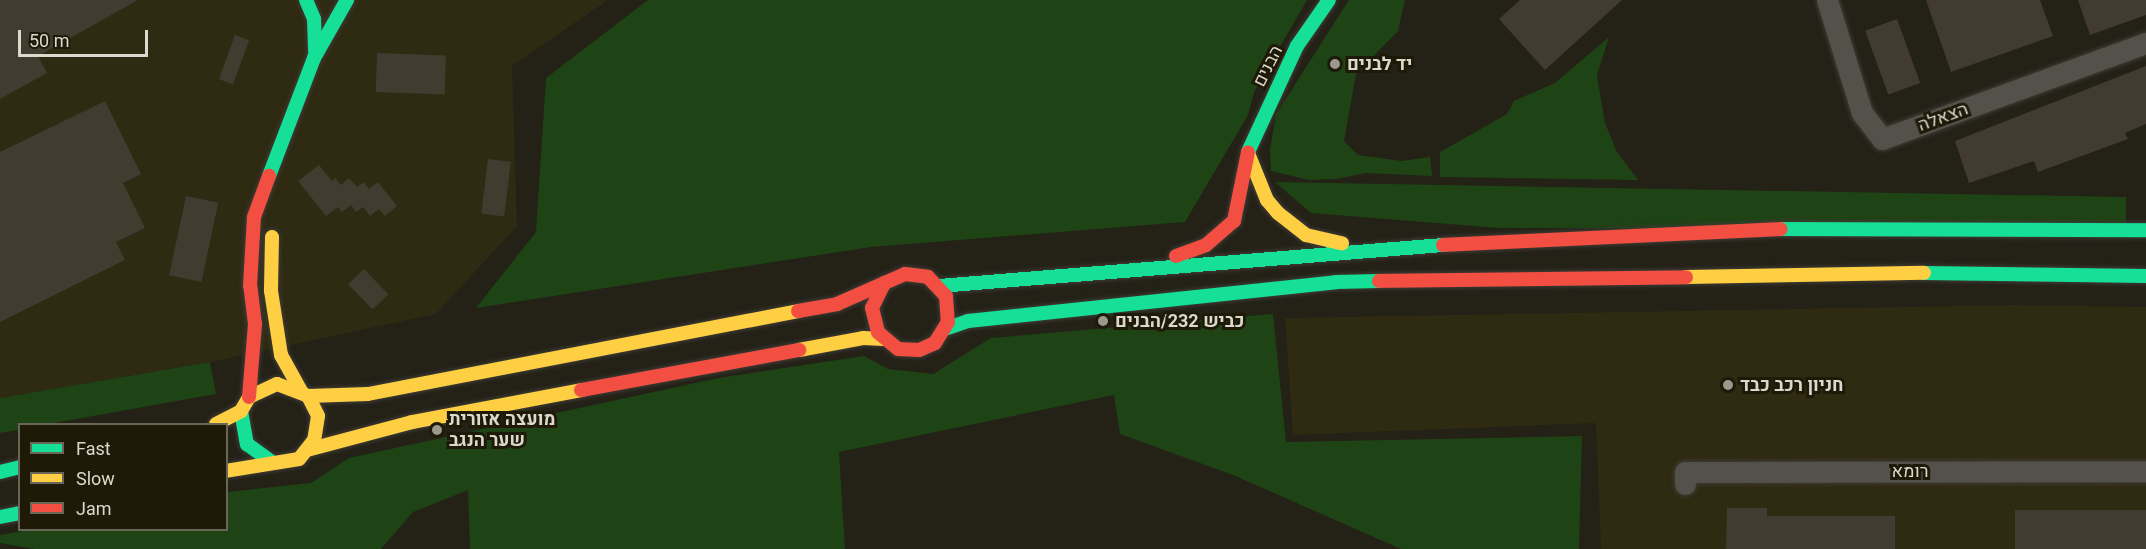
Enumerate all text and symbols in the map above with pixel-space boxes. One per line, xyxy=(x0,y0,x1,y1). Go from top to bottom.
scale bar xyxy=(21,18,152,56)
text: 50 m xyxy=(29,30,69,51)
street label: הבנים xyxy=(1249,42,1287,90)
place label: יד לבנים xyxy=(1347,53,1412,75)
marker: יד לבנים xyxy=(1328,57,1342,71)
street label: הצאלה xyxy=(1915,98,1971,136)
place label: כביש 232/הבנים xyxy=(1115,310,1244,332)
marker: כביש 232/הבנים xyxy=(1096,314,1110,328)
place label: חניון רכב כבד xyxy=(1740,374,1843,396)
marker: חניון רכב כבד xyxy=(1721,378,1735,392)
place label: מועצה אזורית שער הנגב xyxy=(449,409,555,452)
legend xyxy=(18,423,228,531)
marker: מועצה אזורית שער הנגב xyxy=(430,423,444,437)
text: Fast xyxy=(76,438,111,459)
street label: רומא xyxy=(1891,460,1929,482)
text: Slow xyxy=(76,468,115,489)
text: Jam xyxy=(76,498,112,519)

